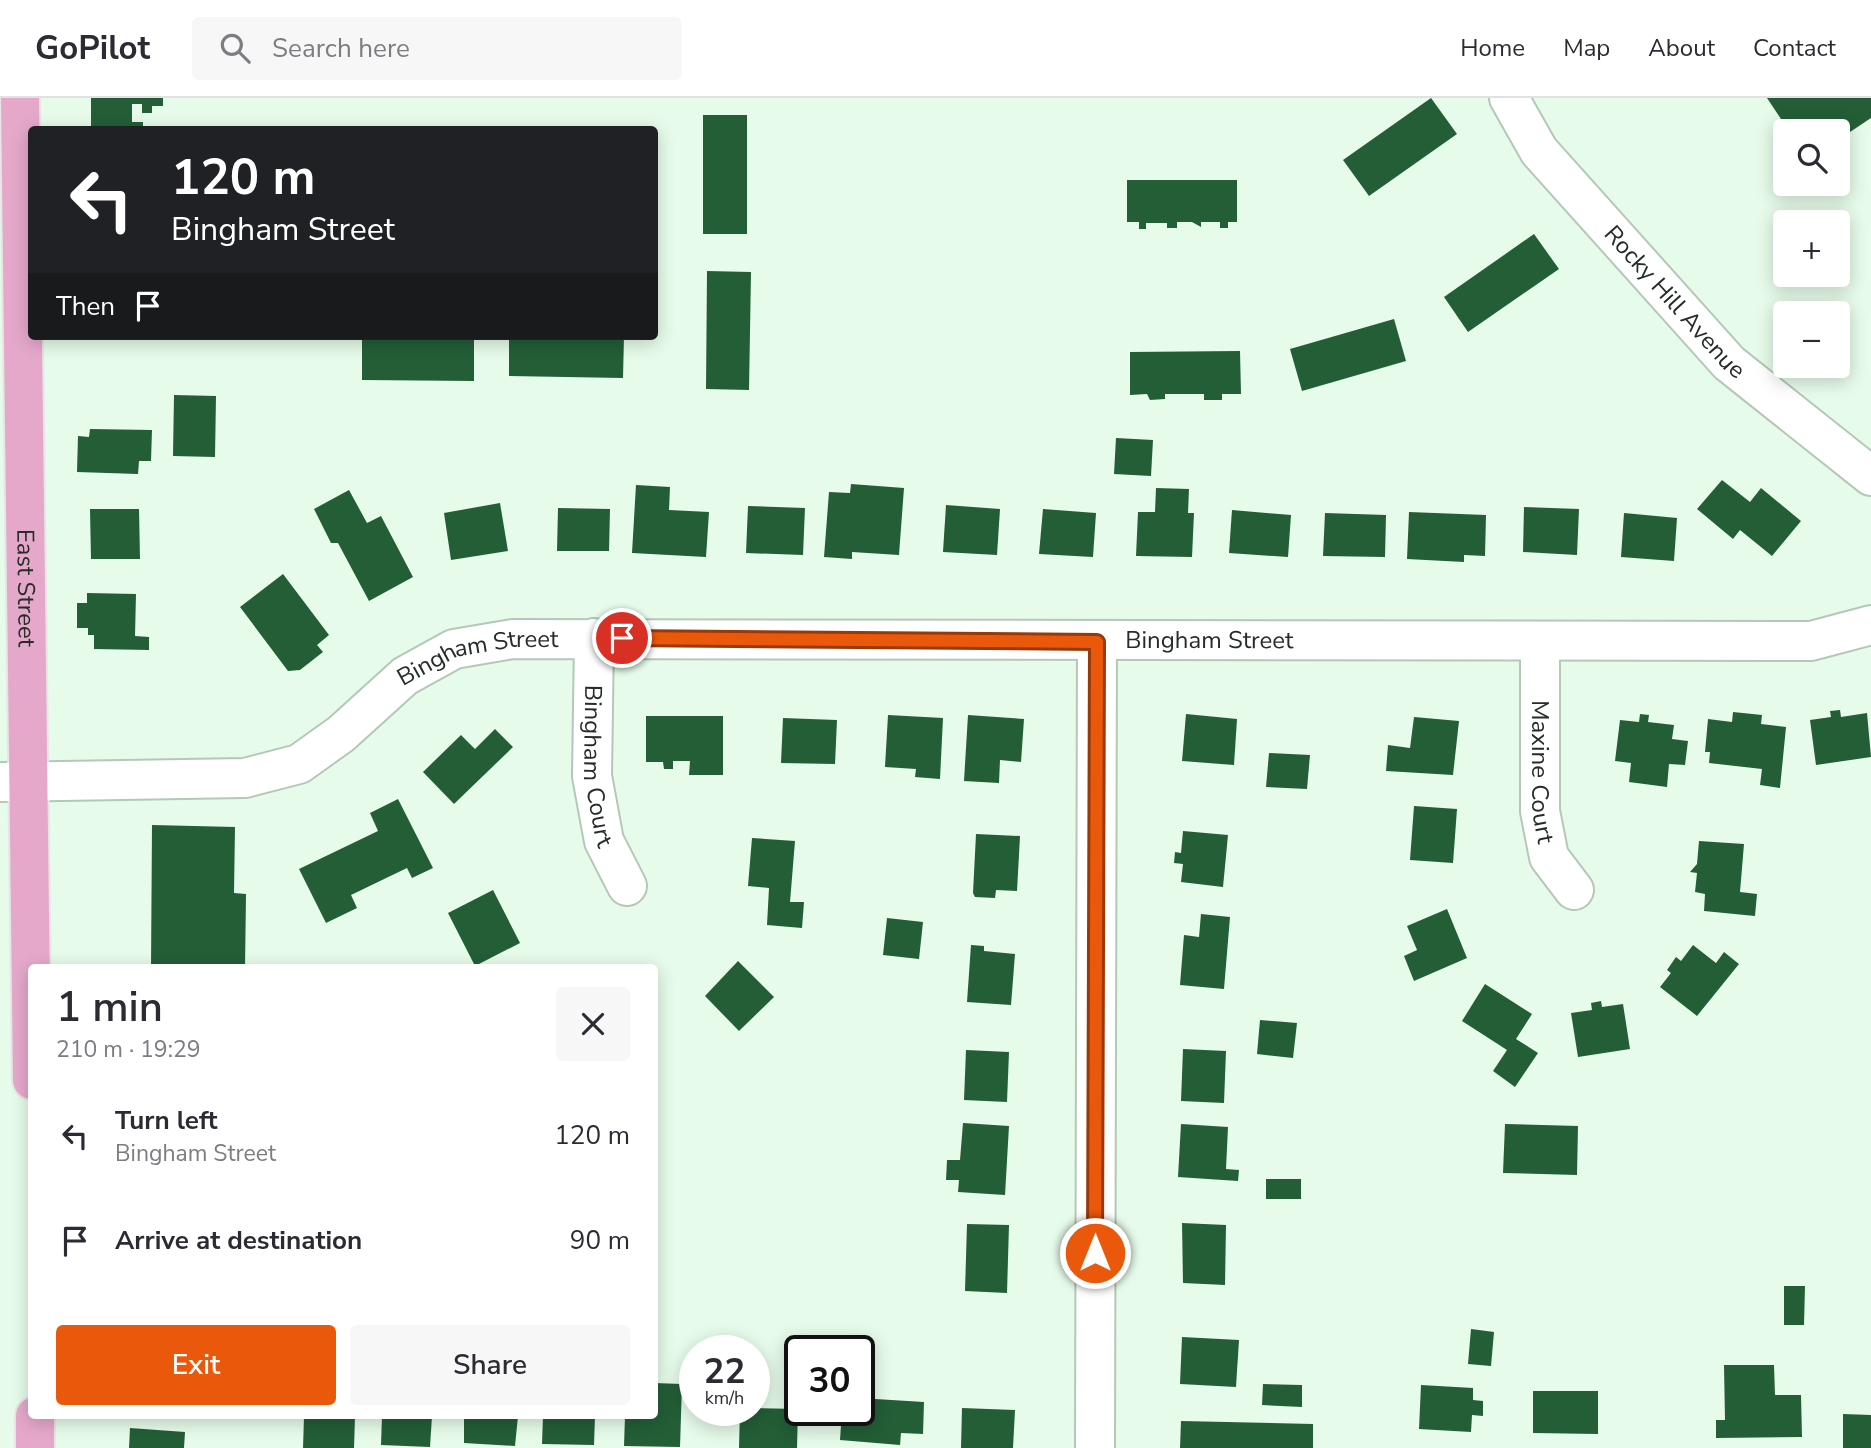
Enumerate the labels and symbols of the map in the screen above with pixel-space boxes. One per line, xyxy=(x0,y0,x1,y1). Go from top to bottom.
street label: Rocky Hill Avenue xyxy=(1597,218,1752,386)
street label: East Street xyxy=(9,529,43,648)
pin xyxy=(592,608,652,668)
street label: Bingham Street xyxy=(391,623,559,693)
street label: Bingham Street xyxy=(1125,624,1294,656)
street label: Bingham Court xyxy=(576,685,621,853)
street label: Maxine Court xyxy=(1524,700,1562,847)
position arrow xyxy=(1058,1216,1132,1290)
speed limit sign: 30 xyxy=(784,1335,875,1426)

